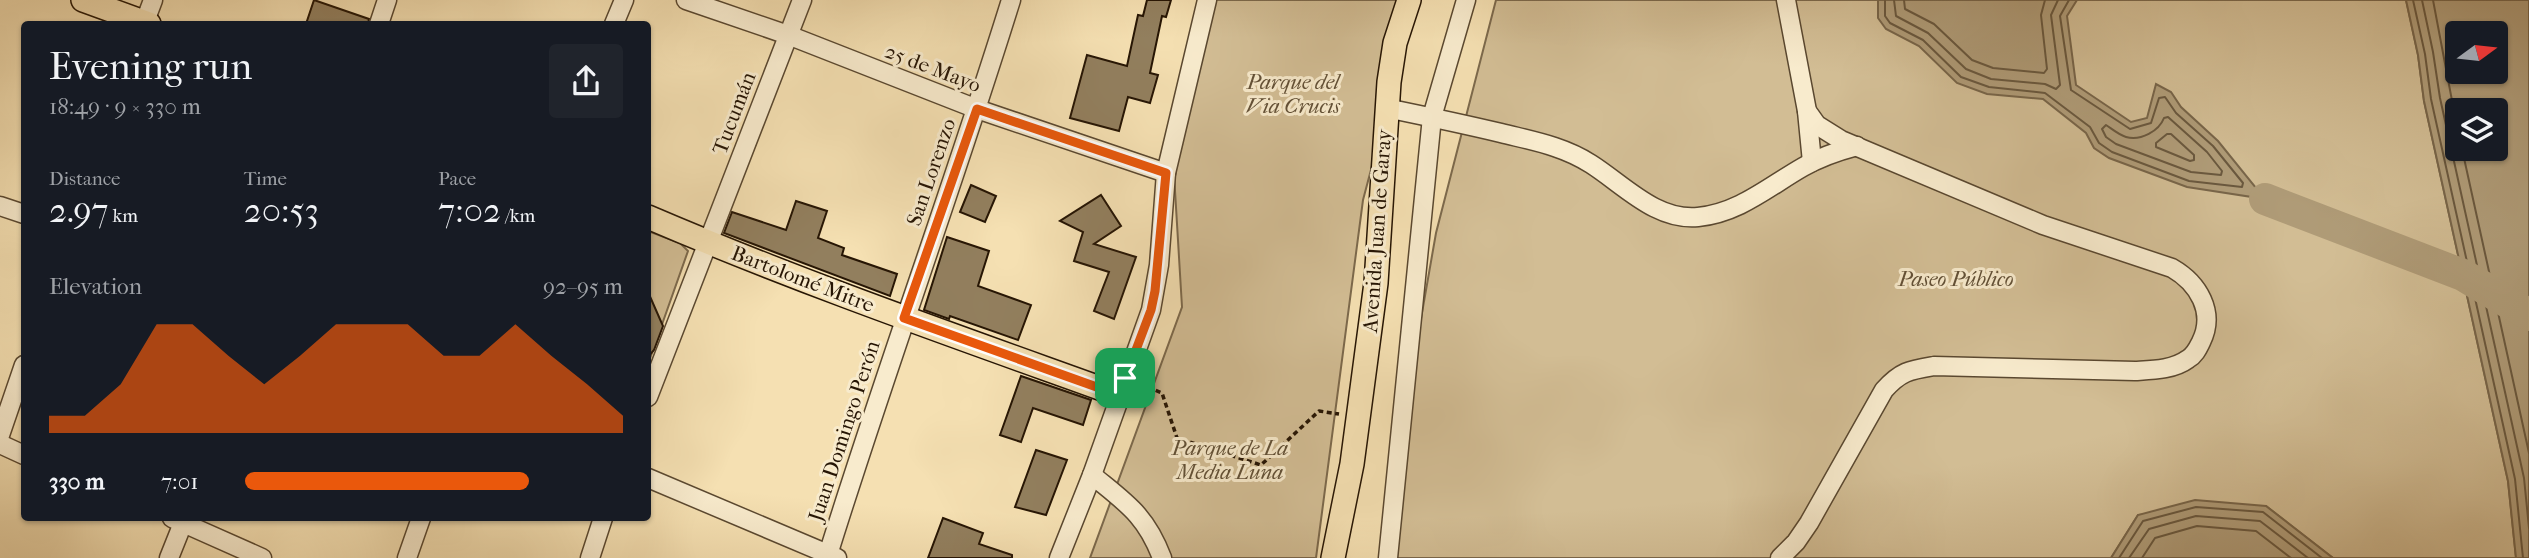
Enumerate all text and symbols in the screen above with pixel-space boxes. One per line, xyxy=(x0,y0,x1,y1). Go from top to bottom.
north arrow xyxy=(2445,21,2508,84)
map controls xyxy=(2445,21,2508,161)
street label: 25 de Mayo xyxy=(882,39,984,97)
text: Evening run xyxy=(49,44,252,89)
button: share xyxy=(549,44,623,118)
street label: Tucumán xyxy=(707,69,761,157)
park label: Parque del Via Crucis xyxy=(1246,70,1342,118)
text: 18:49 · 9 × 330 m xyxy=(49,93,201,120)
button: layers xyxy=(2445,98,2508,161)
street label: San Lorenzo xyxy=(901,115,961,229)
street label: Avenida Juan de Garay xyxy=(1358,128,1396,334)
text: Distance xyxy=(49,168,120,190)
text: Time xyxy=(244,168,287,190)
text: Pace xyxy=(438,168,476,190)
text: 2.97 xyxy=(49,190,109,231)
text: 20:53 xyxy=(244,190,319,231)
text: 7:02 xyxy=(438,190,501,231)
text: km xyxy=(109,205,138,227)
text: /km xyxy=(501,205,535,227)
street label: Bartolomé Mitre xyxy=(728,241,878,317)
park label: Paseo Público xyxy=(1897,267,2014,291)
text: Elevation xyxy=(49,273,142,300)
text: 92–95 m xyxy=(543,273,623,300)
street label: Juan Domingo Perón xyxy=(803,338,885,526)
pin xyxy=(1095,348,1155,408)
icon: arrive xyxy=(1106,359,1144,397)
park label: Parque de La Media Luna xyxy=(1171,436,1288,484)
text: 330 m xyxy=(49,468,105,495)
text: 7:01 xyxy=(161,468,198,495)

